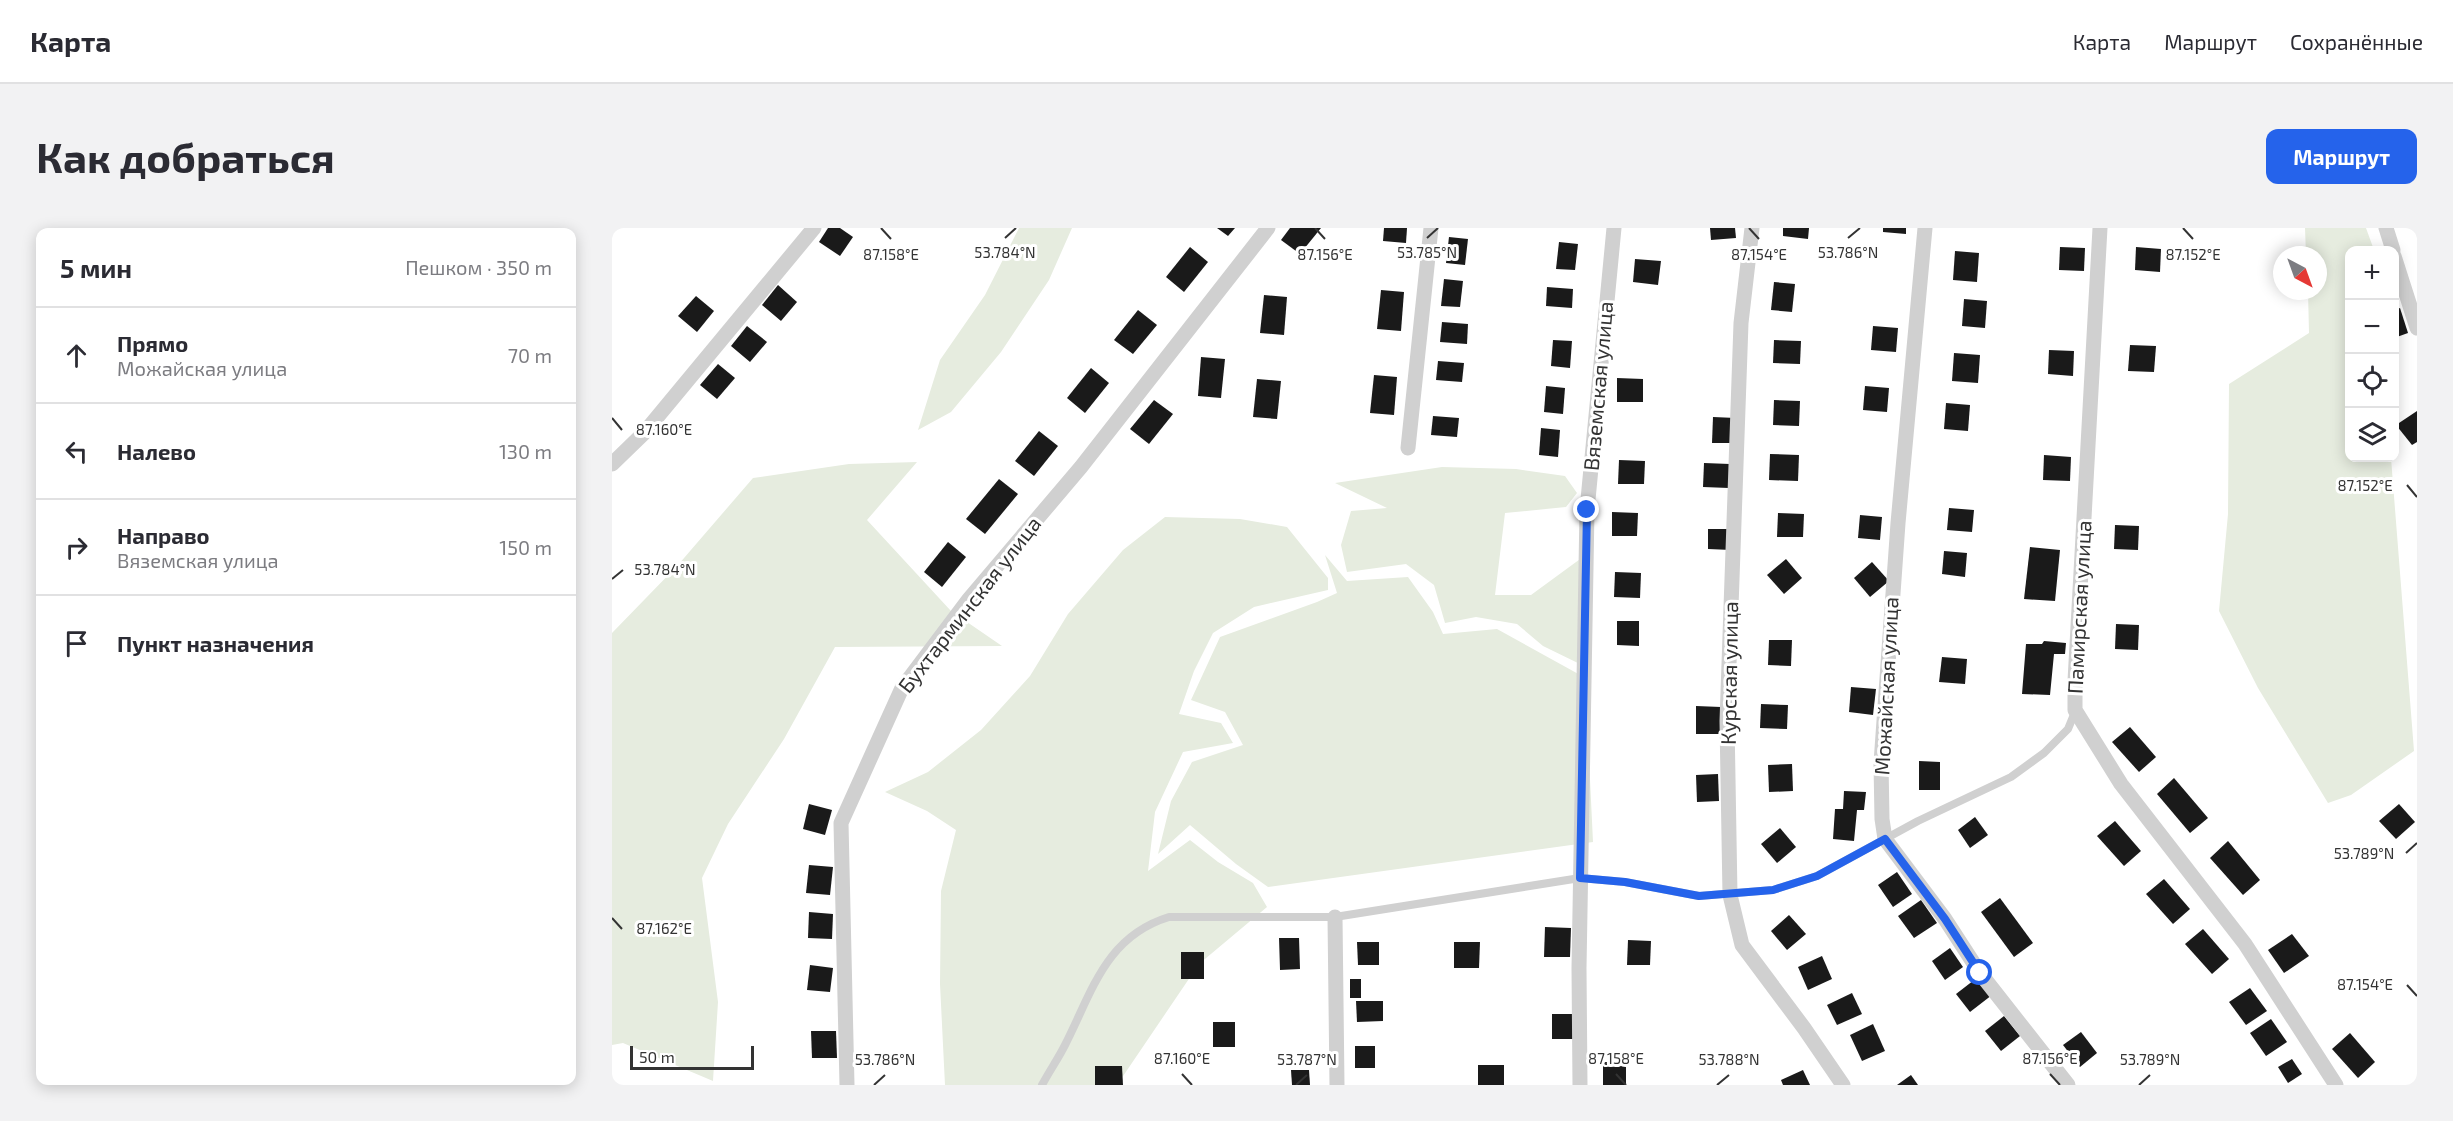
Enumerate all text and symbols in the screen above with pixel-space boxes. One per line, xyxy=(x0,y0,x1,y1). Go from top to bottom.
text: Карта xyxy=(30,24,111,58)
text: Карта xyxy=(2073,29,2131,54)
text: Маршрут xyxy=(2164,29,2257,54)
text: Сохранённые xyxy=(2290,29,2423,54)
button: Маршрут xyxy=(2266,129,2417,184)
text: Как добраться xyxy=(36,131,335,181)
text: 53.784°N xyxy=(974,243,1036,261)
text: 53.785°N xyxy=(1397,243,1457,261)
text: 53.786°N xyxy=(1818,243,1878,261)
text: 87.158°E xyxy=(863,245,919,263)
text: 87.156°E xyxy=(1297,245,1353,263)
text: 87.154°E xyxy=(1731,245,1787,263)
text: 87.152°E xyxy=(2165,245,2221,263)
north arrow xyxy=(2273,246,2327,300)
map controls xyxy=(2345,246,2399,462)
button: + xyxy=(2345,246,2399,300)
text: 5 мин xyxy=(60,252,132,283)
text: Пешком · 350 m xyxy=(405,255,552,279)
street label: Вяземская улица xyxy=(1578,300,1618,472)
button: − xyxy=(2345,300,2399,354)
text: Прямо xyxy=(117,330,188,356)
icon: ahead xyxy=(60,339,93,372)
text: 70 m xyxy=(508,343,552,367)
button: locate xyxy=(2345,354,2399,408)
text: Можайская улица xyxy=(117,356,287,380)
button: layers xyxy=(2345,408,2399,462)
text: 87.160°E xyxy=(636,420,692,438)
icon: left xyxy=(60,435,93,468)
text: Налево xyxy=(117,438,196,464)
text: 130 m xyxy=(499,439,552,463)
text: 87.152°E xyxy=(2337,476,2393,494)
route end xyxy=(1573,496,1599,522)
street label: Бухтарминская улица xyxy=(892,511,1046,698)
street label: Памирская улица xyxy=(2061,519,2097,694)
text: Направо xyxy=(117,522,210,548)
icon: right xyxy=(60,531,93,564)
text: 150 m xyxy=(499,535,552,559)
text: Вяземская улица xyxy=(117,548,279,572)
text: 53.784°N xyxy=(634,560,696,578)
street label: Можайская улица xyxy=(1868,596,1904,776)
street label: Курская улица xyxy=(1715,601,1743,745)
icon: arrive xyxy=(60,627,93,660)
text: Пункт назначения xyxy=(117,630,314,656)
text: 53.789°N xyxy=(2334,844,2394,862)
text: 87.162°E xyxy=(636,919,692,937)
route start xyxy=(1966,959,1992,985)
text: 87.154°E xyxy=(2337,975,2393,993)
scale bar xyxy=(630,1043,754,1070)
text: 50 m xyxy=(639,1047,675,1066)
text: 87.160°E xyxy=(1154,1049,1210,1067)
text: 87.158°E xyxy=(1588,1049,1644,1067)
text: 87.156°E xyxy=(2022,1049,2078,1067)
text: 53.786°N xyxy=(855,1050,915,1068)
text: 53.787°N xyxy=(1277,1050,1337,1068)
text: 53.788°N xyxy=(1698,1050,1760,1068)
text: 53.789°N xyxy=(2120,1050,2180,1068)

